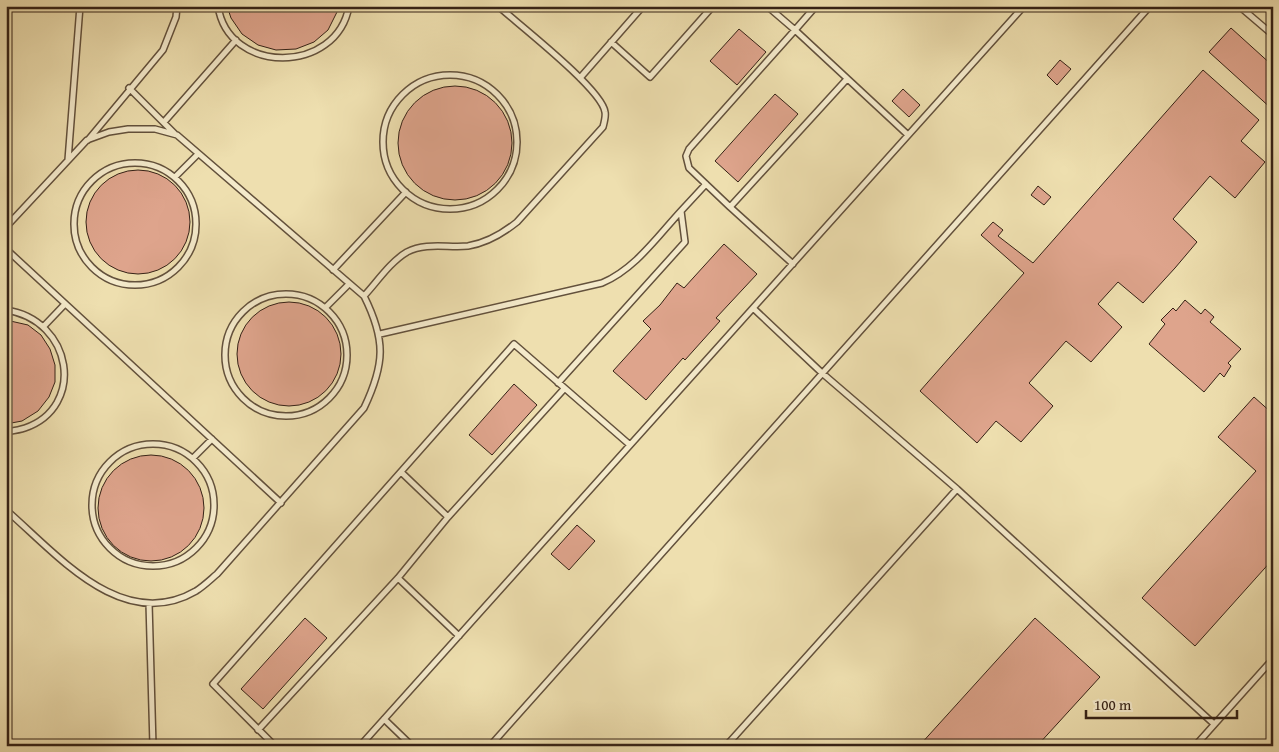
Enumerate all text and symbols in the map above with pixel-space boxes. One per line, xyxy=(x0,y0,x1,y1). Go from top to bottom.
scale bar xyxy=(1086,687,1238,719)
text: 100 m xyxy=(1094,694,1132,715)

